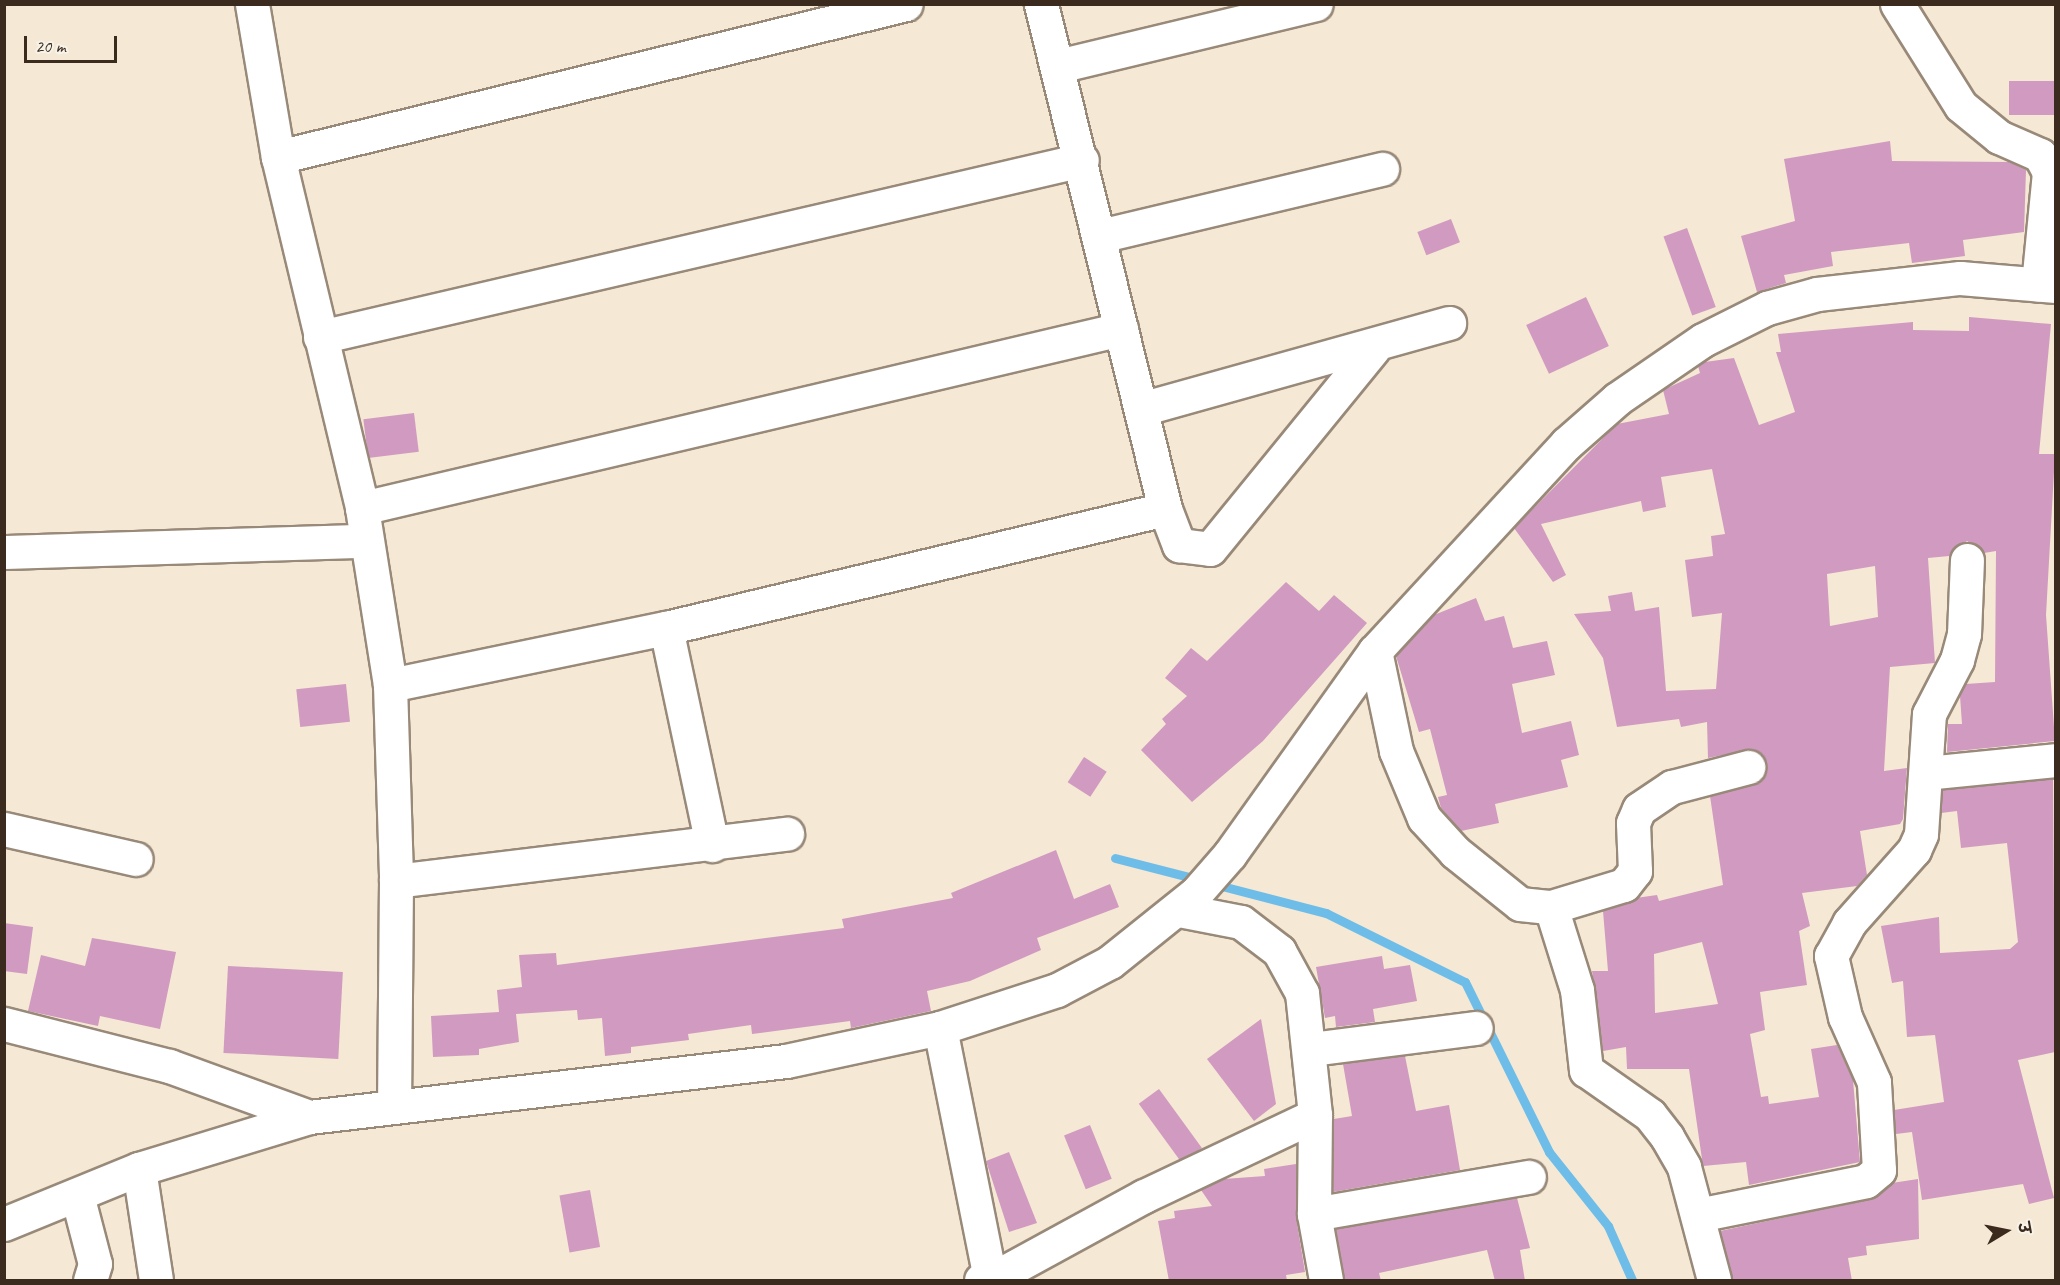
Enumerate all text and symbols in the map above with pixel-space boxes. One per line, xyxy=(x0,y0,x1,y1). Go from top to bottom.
scale bar xyxy=(27,24,120,62)
text: 20 m xyxy=(35,35,66,57)
north arrow xyxy=(1976,1201,2036,1261)
text: उ xyxy=(2013,1221,2034,1235)

